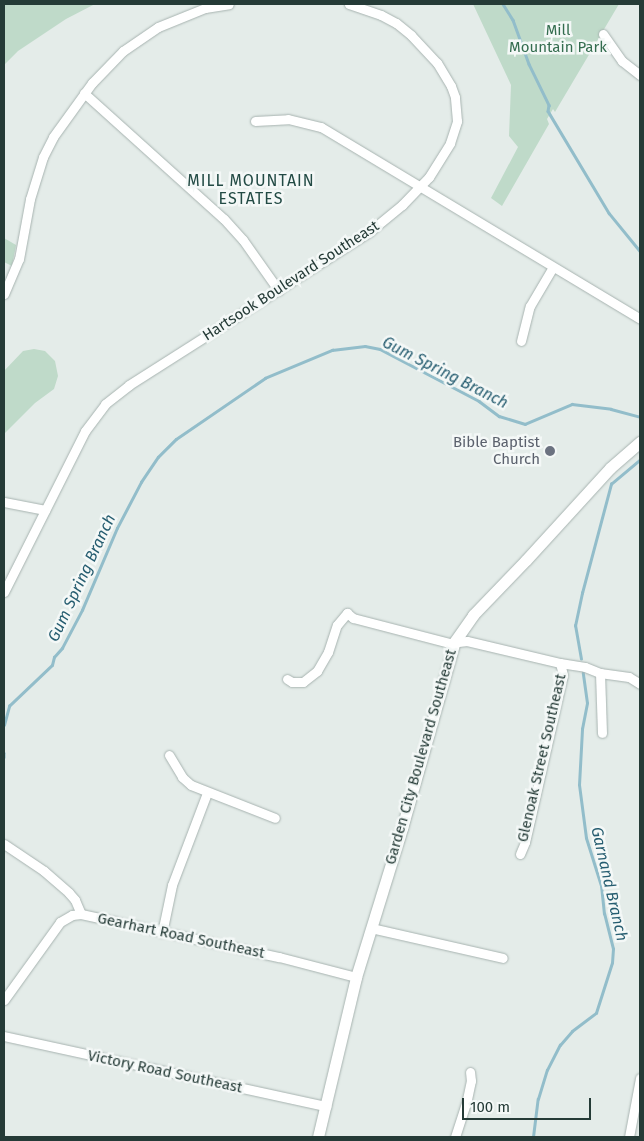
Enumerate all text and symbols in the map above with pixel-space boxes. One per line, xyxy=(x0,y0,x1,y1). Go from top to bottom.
park label: Mill Mountain Park xyxy=(509,21,607,56)
district label: MILL MOUNTAIN ESTATES xyxy=(186,171,316,209)
street label: Hartsook Boulevard Southeast xyxy=(199,217,383,345)
water label: Gum Spring Branch xyxy=(379,333,511,413)
place label: Bible Baptist Church xyxy=(453,433,540,468)
marker: Bible Baptist Church xyxy=(544,445,556,457)
water label: Gum Spring Branch xyxy=(44,511,120,645)
street label: Garden City Boulevard Southeast xyxy=(382,647,460,867)
street label: Glenoak Street Southeast xyxy=(514,672,570,844)
water label: Garnand Branch xyxy=(586,825,632,943)
street label: Gearhart Road Southeast xyxy=(96,909,266,963)
street label: Victory Road Southeast xyxy=(86,1047,244,1097)
scale bar xyxy=(464,1088,593,1120)
text: 100 m xyxy=(470,1098,510,1116)

